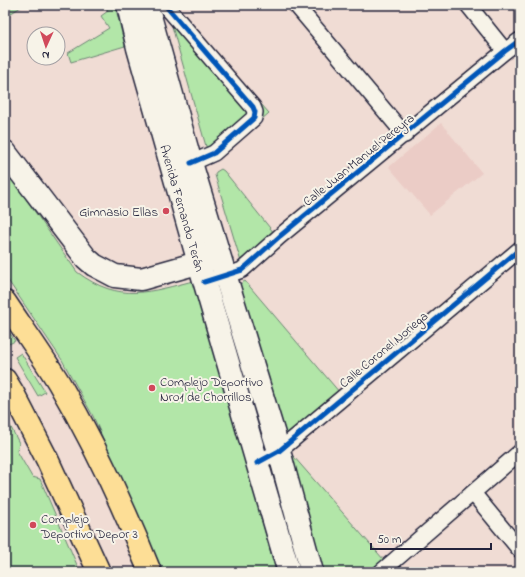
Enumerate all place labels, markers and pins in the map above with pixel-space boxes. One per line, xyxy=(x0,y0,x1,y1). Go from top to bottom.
place label: Gimnasio Ellas xyxy=(79,203,158,222)
marker: Gimnasio Ellas xyxy=(161,206,171,216)
place label: Complejo Deportivo Nro1 de Chorrillos xyxy=(160,373,263,407)
marker: Complejo Deportivo Nro1 de Chorrillos xyxy=(147,383,157,393)
place label: Complejo Deportivo Depor 3 xyxy=(40,510,138,544)
marker: Complejo Deportivo Depor 3 xyxy=(28,520,38,530)

